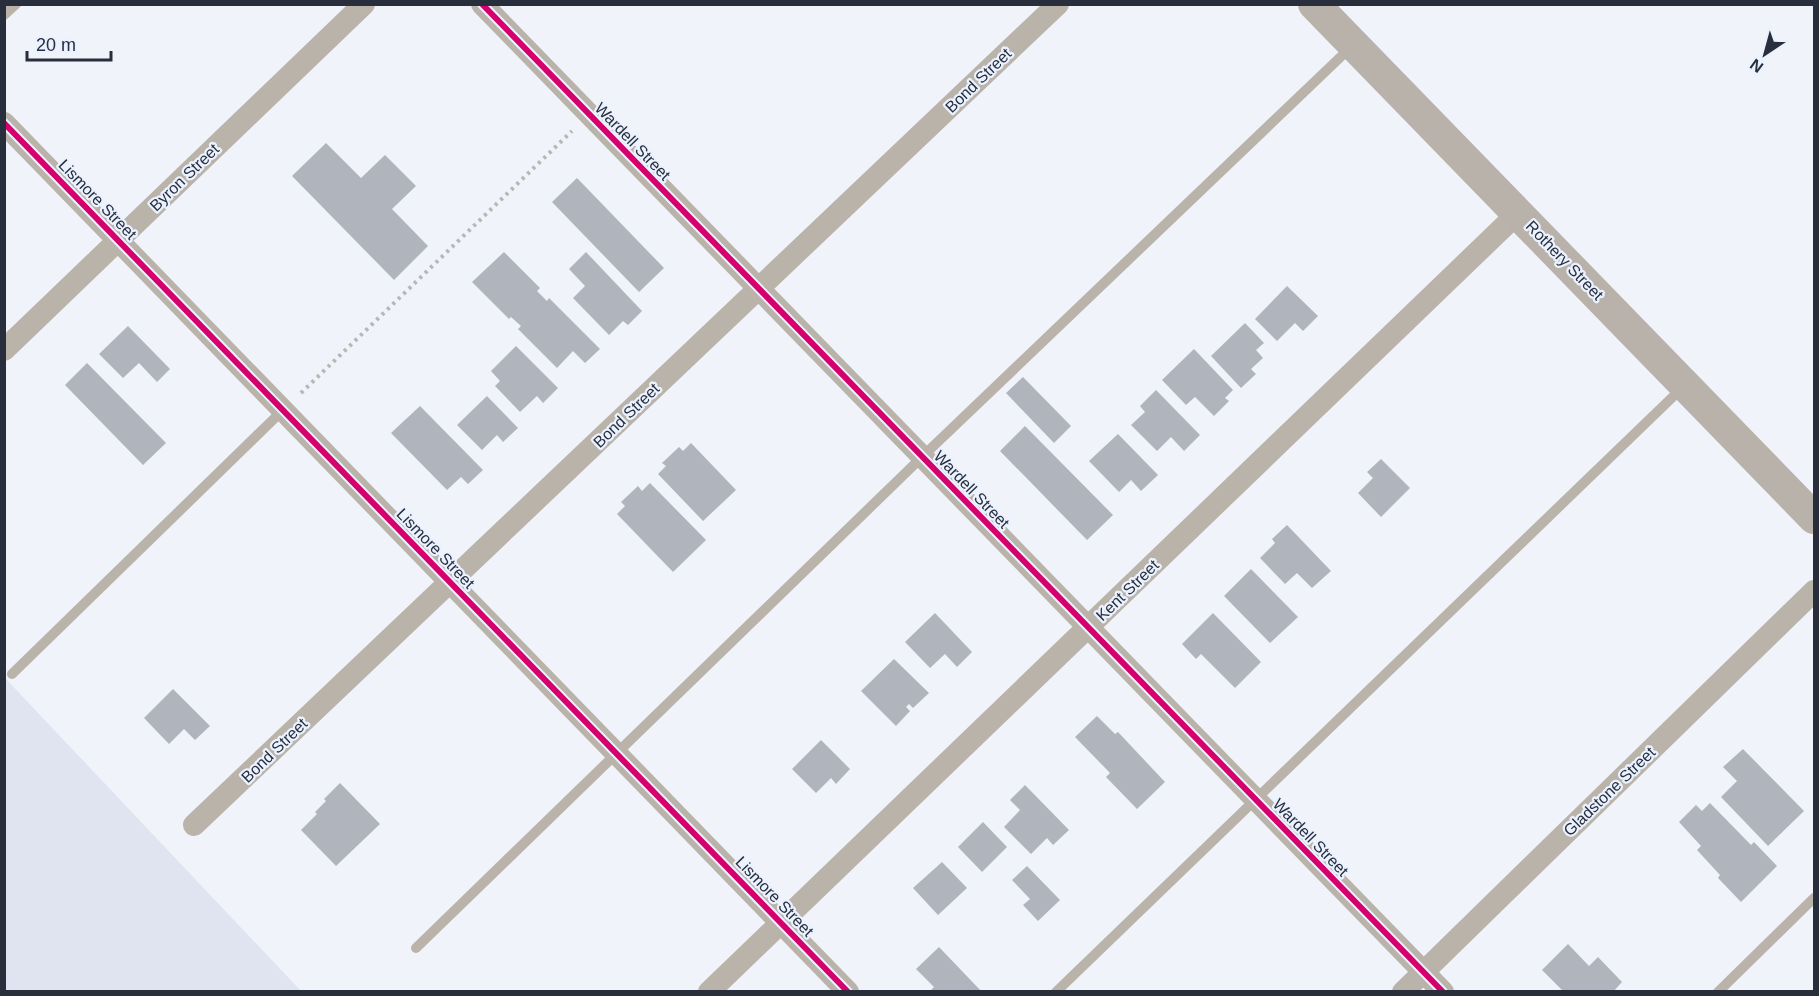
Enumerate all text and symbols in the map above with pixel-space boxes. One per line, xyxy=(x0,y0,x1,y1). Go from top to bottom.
scale bar xyxy=(27,24,111,62)
north arrow xyxy=(1735,24,1795,84)
text: 20 m xyxy=(36,35,76,55)
street label: Bond Street xyxy=(942,45,1015,116)
text: N xyxy=(1747,55,1766,76)
street label: Wardell Street xyxy=(592,99,674,184)
street label: Byron Street xyxy=(146,140,223,214)
street label: Lismore Street xyxy=(55,156,140,243)
street label: Rothery Street xyxy=(1523,217,1607,304)
street label: Bond Street xyxy=(590,380,663,451)
street label: Wardell Street xyxy=(931,447,1013,532)
street label: Lismore Street xyxy=(393,505,478,592)
street label: Kent Street xyxy=(1093,556,1162,624)
street label: Bond Street xyxy=(238,715,311,786)
street label: Gladstone Street xyxy=(1560,743,1659,839)
street label: Wardell Street xyxy=(1270,795,1352,880)
street label: Lismore Street xyxy=(732,853,817,940)

